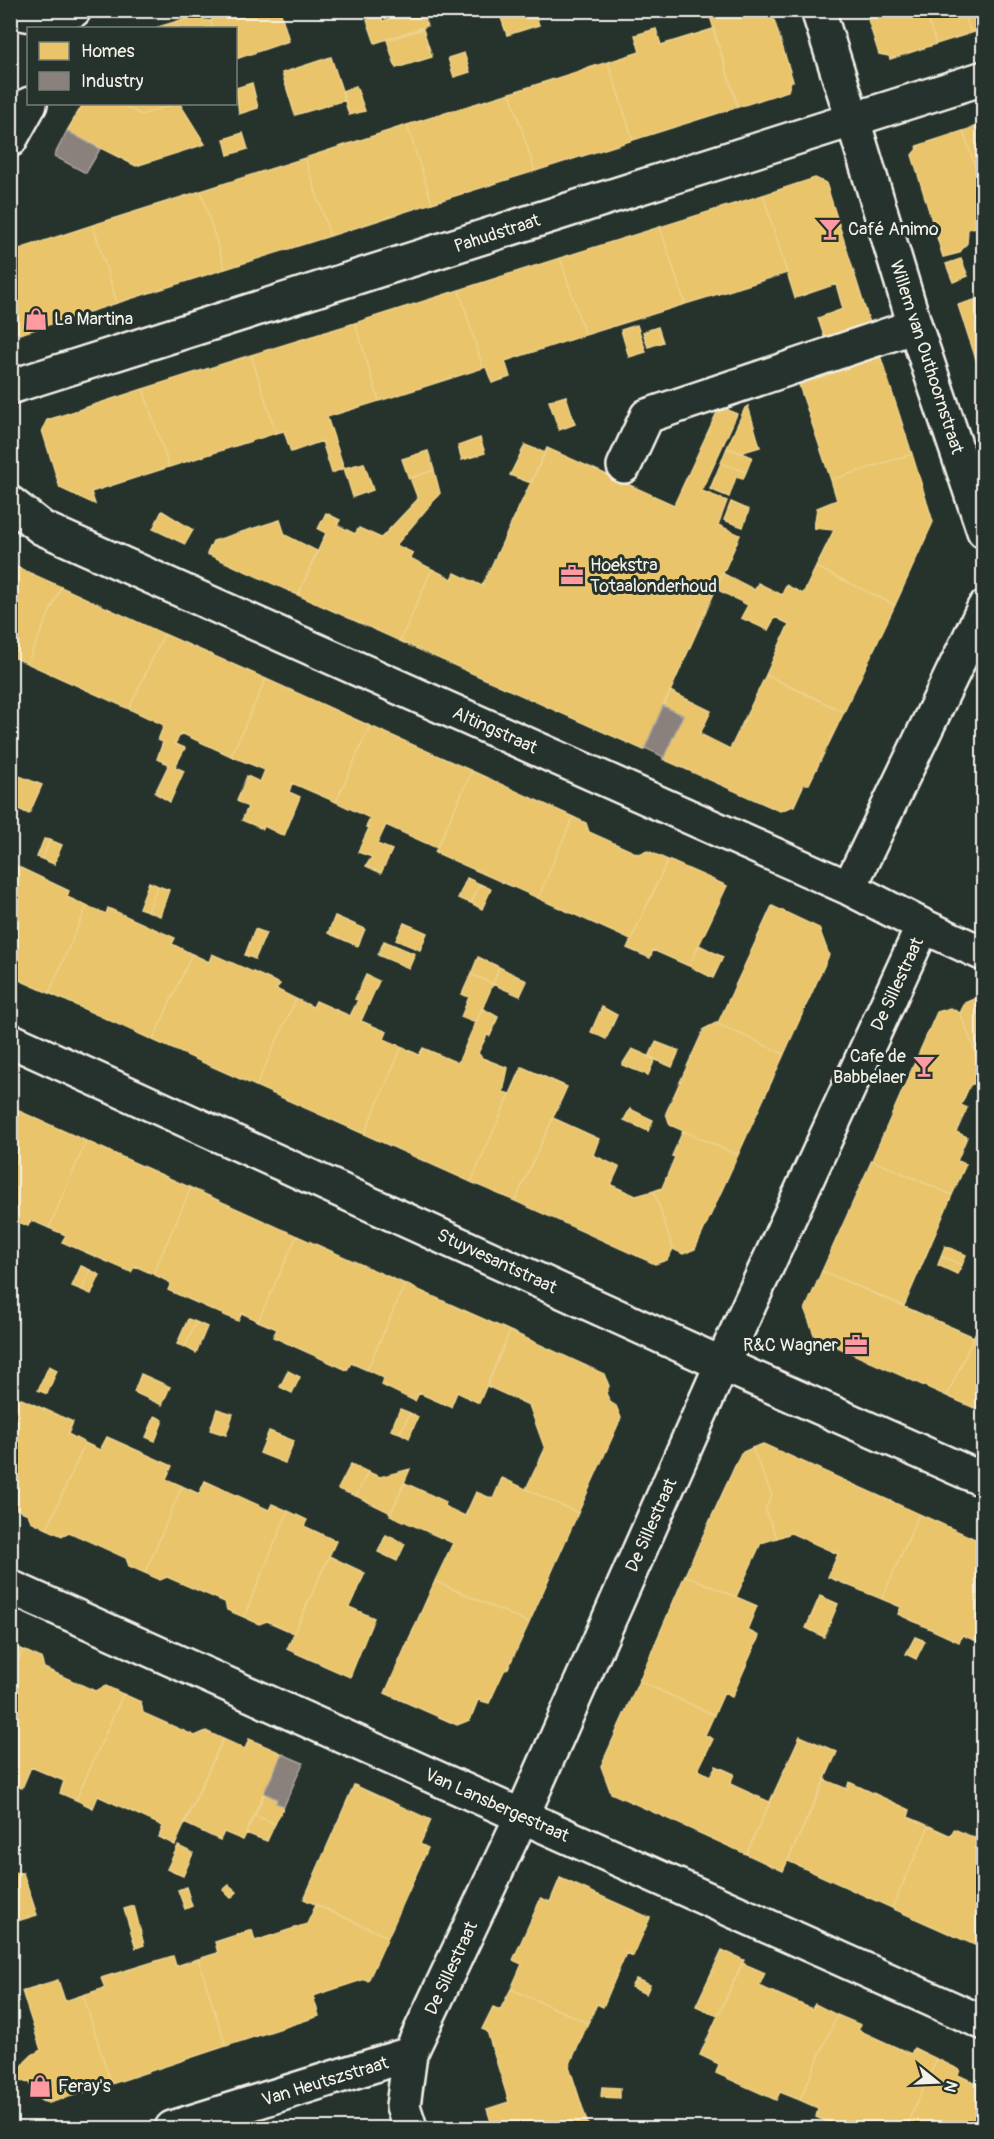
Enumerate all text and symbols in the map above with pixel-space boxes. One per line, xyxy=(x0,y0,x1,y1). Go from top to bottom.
legend xyxy=(27,27,237,105)
text: Homes xyxy=(81,40,134,63)
text: Industry xyxy=(81,70,144,93)
street label: Pahudstraat xyxy=(451,209,544,258)
bar icon: Café Animo xyxy=(817,216,843,242)
place label: Café Animo xyxy=(848,218,939,241)
street label: Willem van Outhoornstraat xyxy=(884,257,969,458)
shop icon: La Martina xyxy=(23,306,49,332)
place label: La Martina xyxy=(54,308,133,331)
place label: Hoekstra Totaalonderhoud xyxy=(590,554,717,598)
office icon: Hoekstra Totaalonderhoud xyxy=(559,562,585,588)
street label: Altingstraat xyxy=(449,702,542,760)
street label: De Sillestraat xyxy=(866,933,929,1035)
place label: Cafe de Babbelaer xyxy=(833,1045,907,1089)
bar icon: Cafe de Babbelaer xyxy=(911,1053,937,1079)
street label: Stuyvesantstraat xyxy=(433,1224,561,1300)
office icon: R&C Wagner xyxy=(843,1332,869,1358)
place label: R&C Wagner xyxy=(743,1334,839,1357)
street label: De Sillestraat xyxy=(621,1474,683,1576)
street label: Van Lansbergestraat xyxy=(421,1763,573,1848)
street label: De Sillestraat xyxy=(420,1917,483,2019)
street label: Van Heutszstraat xyxy=(259,2051,392,2112)
north arrow xyxy=(907,2052,967,2112)
shop icon: Feray's xyxy=(27,2073,53,2099)
place label: Feray's xyxy=(58,2075,111,2098)
text: N xyxy=(939,2078,961,2095)

